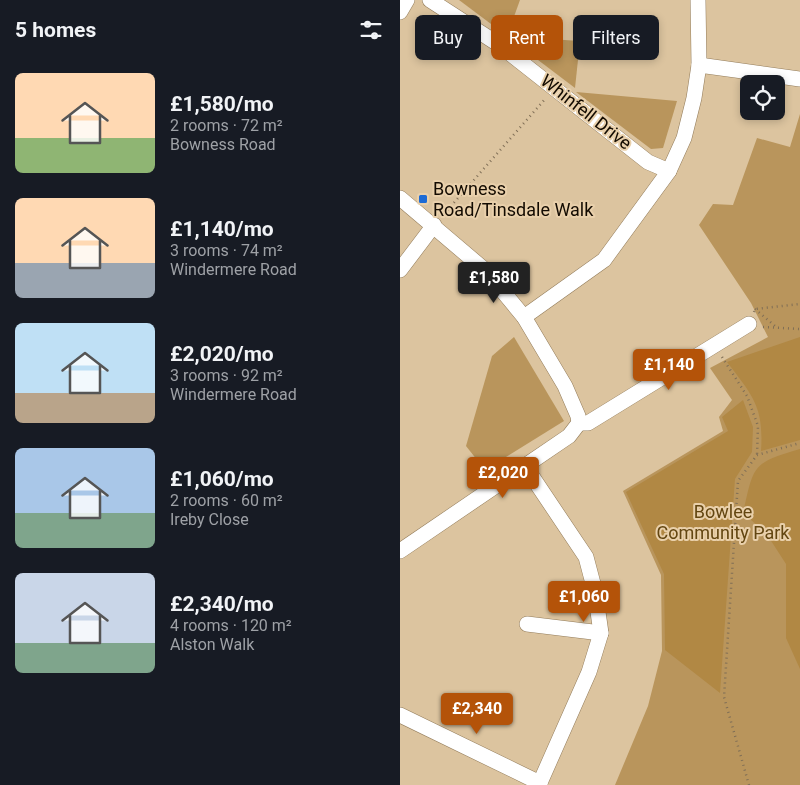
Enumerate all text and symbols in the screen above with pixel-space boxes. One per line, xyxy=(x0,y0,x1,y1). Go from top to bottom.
chip: Buy xyxy=(415,15,481,60)
chip: Rent xyxy=(491,15,563,60)
chip: Filters xyxy=(573,15,659,60)
icon: filters xyxy=(357,16,385,44)
text: 5 homes xyxy=(15,18,96,42)
street label: Whinfell Drive xyxy=(537,70,636,154)
map controls xyxy=(740,75,785,120)
button: locate xyxy=(740,75,785,120)
text: £1,580/mo xyxy=(170,92,274,116)
icon: home xyxy=(55,93,115,153)
text: 2 rooms · 72 m² xyxy=(170,116,283,135)
text: Bowness Road xyxy=(170,135,276,154)
place label: Bowness Road/Tinsdale Walk xyxy=(433,178,594,220)
marker: Bowness Road/Tinsdale Walk xyxy=(417,193,429,205)
text: £1,140/mo xyxy=(170,217,274,241)
icon: home xyxy=(55,218,115,278)
text: 3 rooms · 74 m² xyxy=(170,241,283,260)
text: Windermere Road xyxy=(170,260,297,279)
pin: £1,580 xyxy=(453,262,535,304)
text: £1,580 xyxy=(469,268,519,287)
text: £2,020/mo xyxy=(170,342,274,366)
icon: home xyxy=(55,343,115,403)
pin: £1,140 xyxy=(628,348,710,391)
text: £1,140 xyxy=(644,355,694,374)
text: 3 rooms · 92 m² xyxy=(170,366,283,385)
text: Windermere Road xyxy=(170,385,297,404)
pin: £2,020 xyxy=(462,456,544,499)
text: £2,020 xyxy=(478,463,528,482)
text: £1,060/mo xyxy=(170,467,274,491)
icon: home xyxy=(55,468,115,528)
text: 2 rooms · 60 m² xyxy=(170,491,283,510)
park label: Bowlee Community Park xyxy=(657,501,790,543)
text: Ireby Close xyxy=(170,510,249,529)
pin: £1,060 xyxy=(543,580,625,623)
text: £1,060 xyxy=(559,587,609,606)
text: £2,340/mo xyxy=(170,592,274,616)
icon: home xyxy=(55,593,115,653)
text: 4 rooms · 120 m² xyxy=(170,616,292,635)
text: Alston Walk xyxy=(170,635,254,654)
pin: £2,340 xyxy=(436,692,518,735)
text: £2,340 xyxy=(452,699,502,718)

